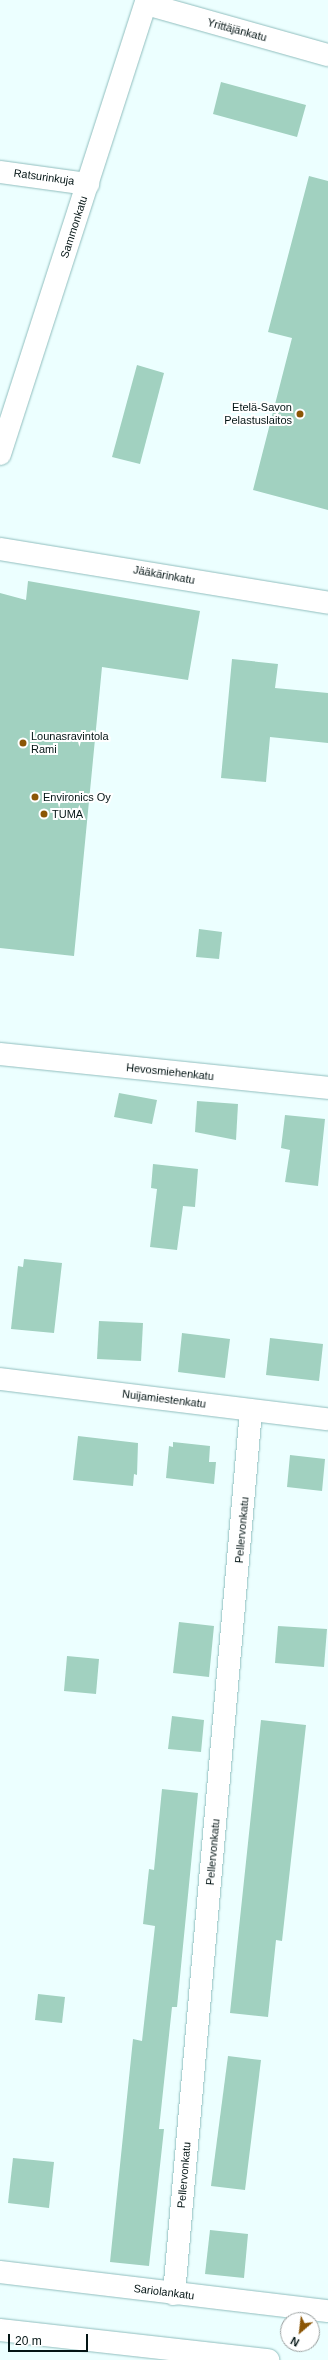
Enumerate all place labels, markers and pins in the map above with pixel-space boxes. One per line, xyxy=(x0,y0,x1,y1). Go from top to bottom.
place label: Etelä-Savon Pelastuslaitos xyxy=(224,401,292,427)
marker: Etelä-Savon Pelastuslaitos xyxy=(295,409,305,419)
place label: Lounasravintola Rami xyxy=(31,730,109,756)
marker: Lounasravintola Rami xyxy=(18,738,28,748)
place label: Environics Oy xyxy=(43,790,111,804)
marker: Environics Oy xyxy=(30,792,40,802)
place label: TUMA xyxy=(52,807,83,821)
marker: TUMA xyxy=(39,809,49,819)

